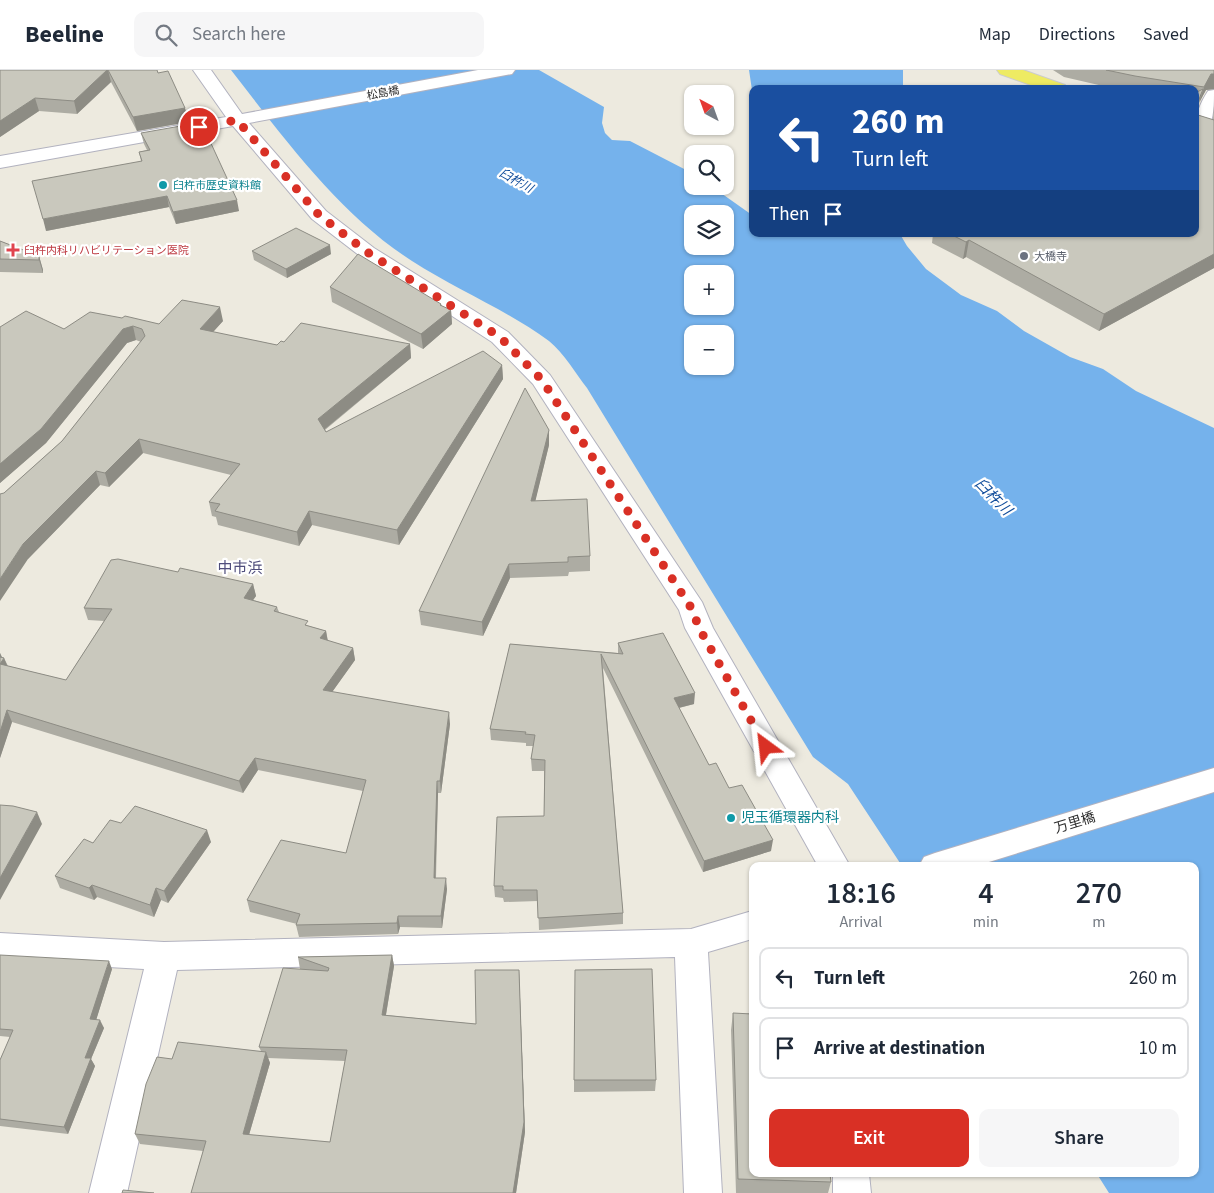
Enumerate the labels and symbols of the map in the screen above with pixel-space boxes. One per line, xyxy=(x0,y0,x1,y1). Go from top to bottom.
street label: 松島橋 xyxy=(365,82,401,104)
north arrow xyxy=(684,85,734,135)
pin xyxy=(178,106,220,148)
water label: 臼杵川 xyxy=(496,165,538,198)
place label: 臼杵市歴史資料館 xyxy=(173,178,261,193)
marker: 臼杵市歴史資料館 xyxy=(157,179,169,191)
marker: 臼杵内科リハビリテーション医院 xyxy=(6,243,20,257)
place label: 臼杵内科リハビリテーション医院 xyxy=(24,243,189,258)
place label: 大橋寺 xyxy=(1034,249,1067,264)
marker: 大橋寺 xyxy=(1018,250,1030,262)
water label: 臼杵川 xyxy=(970,474,1018,522)
district label: 中市浜 xyxy=(217,558,263,579)
position arrow xyxy=(739,720,791,772)
street label: 万里橋 xyxy=(1052,807,1098,839)
place label: 児玉循環器内科 xyxy=(741,808,839,828)
marker: 児玉循環器内科 xyxy=(725,812,737,824)

